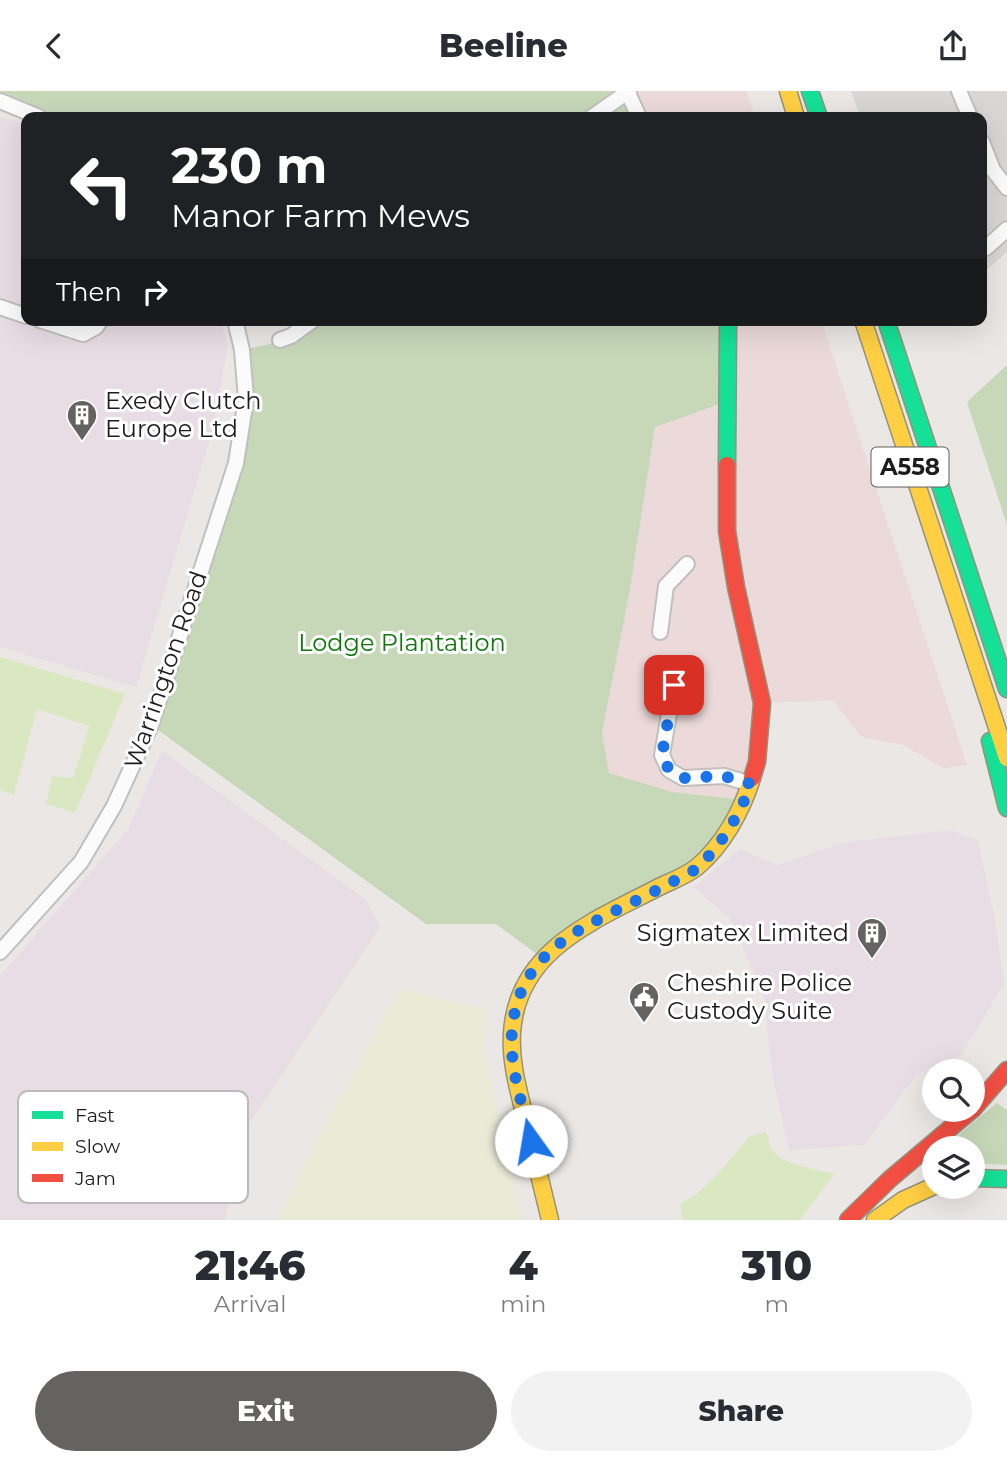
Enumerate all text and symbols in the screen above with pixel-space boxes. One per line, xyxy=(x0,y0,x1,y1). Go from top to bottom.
text: Beeline xyxy=(439,26,568,65)
icon: back xyxy=(35,27,73,65)
icon: share xyxy=(934,27,972,65)
text: 230 m xyxy=(171,136,327,195)
icon: left xyxy=(56,140,147,231)
text: Manor Farm Mews xyxy=(171,196,470,235)
icon: right xyxy=(136,273,174,311)
text: Then xyxy=(56,276,122,308)
place label: Exedy Clutch Europe Ltd xyxy=(105,386,262,443)
building icon: Exedy Clutch Europe Ltd xyxy=(65,398,99,442)
road number: A558 xyxy=(872,447,948,487)
street label: Warrington Road xyxy=(118,567,213,772)
park label: Lodge Plantation xyxy=(298,628,506,657)
pin xyxy=(644,655,704,715)
icon: arrive xyxy=(655,666,693,704)
building icon: Sigmatex Limited xyxy=(855,916,889,960)
place label: Sigmatex Limited xyxy=(637,918,849,947)
place label: Cheshire Police Custody Suite xyxy=(667,968,852,1025)
public building icon: Cheshire Police Custody Suite xyxy=(627,980,661,1024)
map controls xyxy=(922,1059,985,1199)
button: search xyxy=(922,1059,985,1122)
legend xyxy=(18,1091,248,1203)
text: Fast xyxy=(75,1104,115,1127)
position arrow xyxy=(494,1104,568,1178)
text: Slow xyxy=(75,1135,120,1158)
button: layers xyxy=(922,1136,985,1199)
text: Jam xyxy=(74,1167,116,1190)
text: 21:46 xyxy=(195,1239,305,1291)
text: 4 xyxy=(509,1239,538,1291)
text: 310 xyxy=(741,1239,812,1291)
text: Arrival xyxy=(214,1290,286,1318)
text: min xyxy=(500,1290,546,1318)
text: m xyxy=(764,1290,789,1318)
button: Exit xyxy=(35,1371,497,1451)
button: Share xyxy=(511,1371,972,1451)

